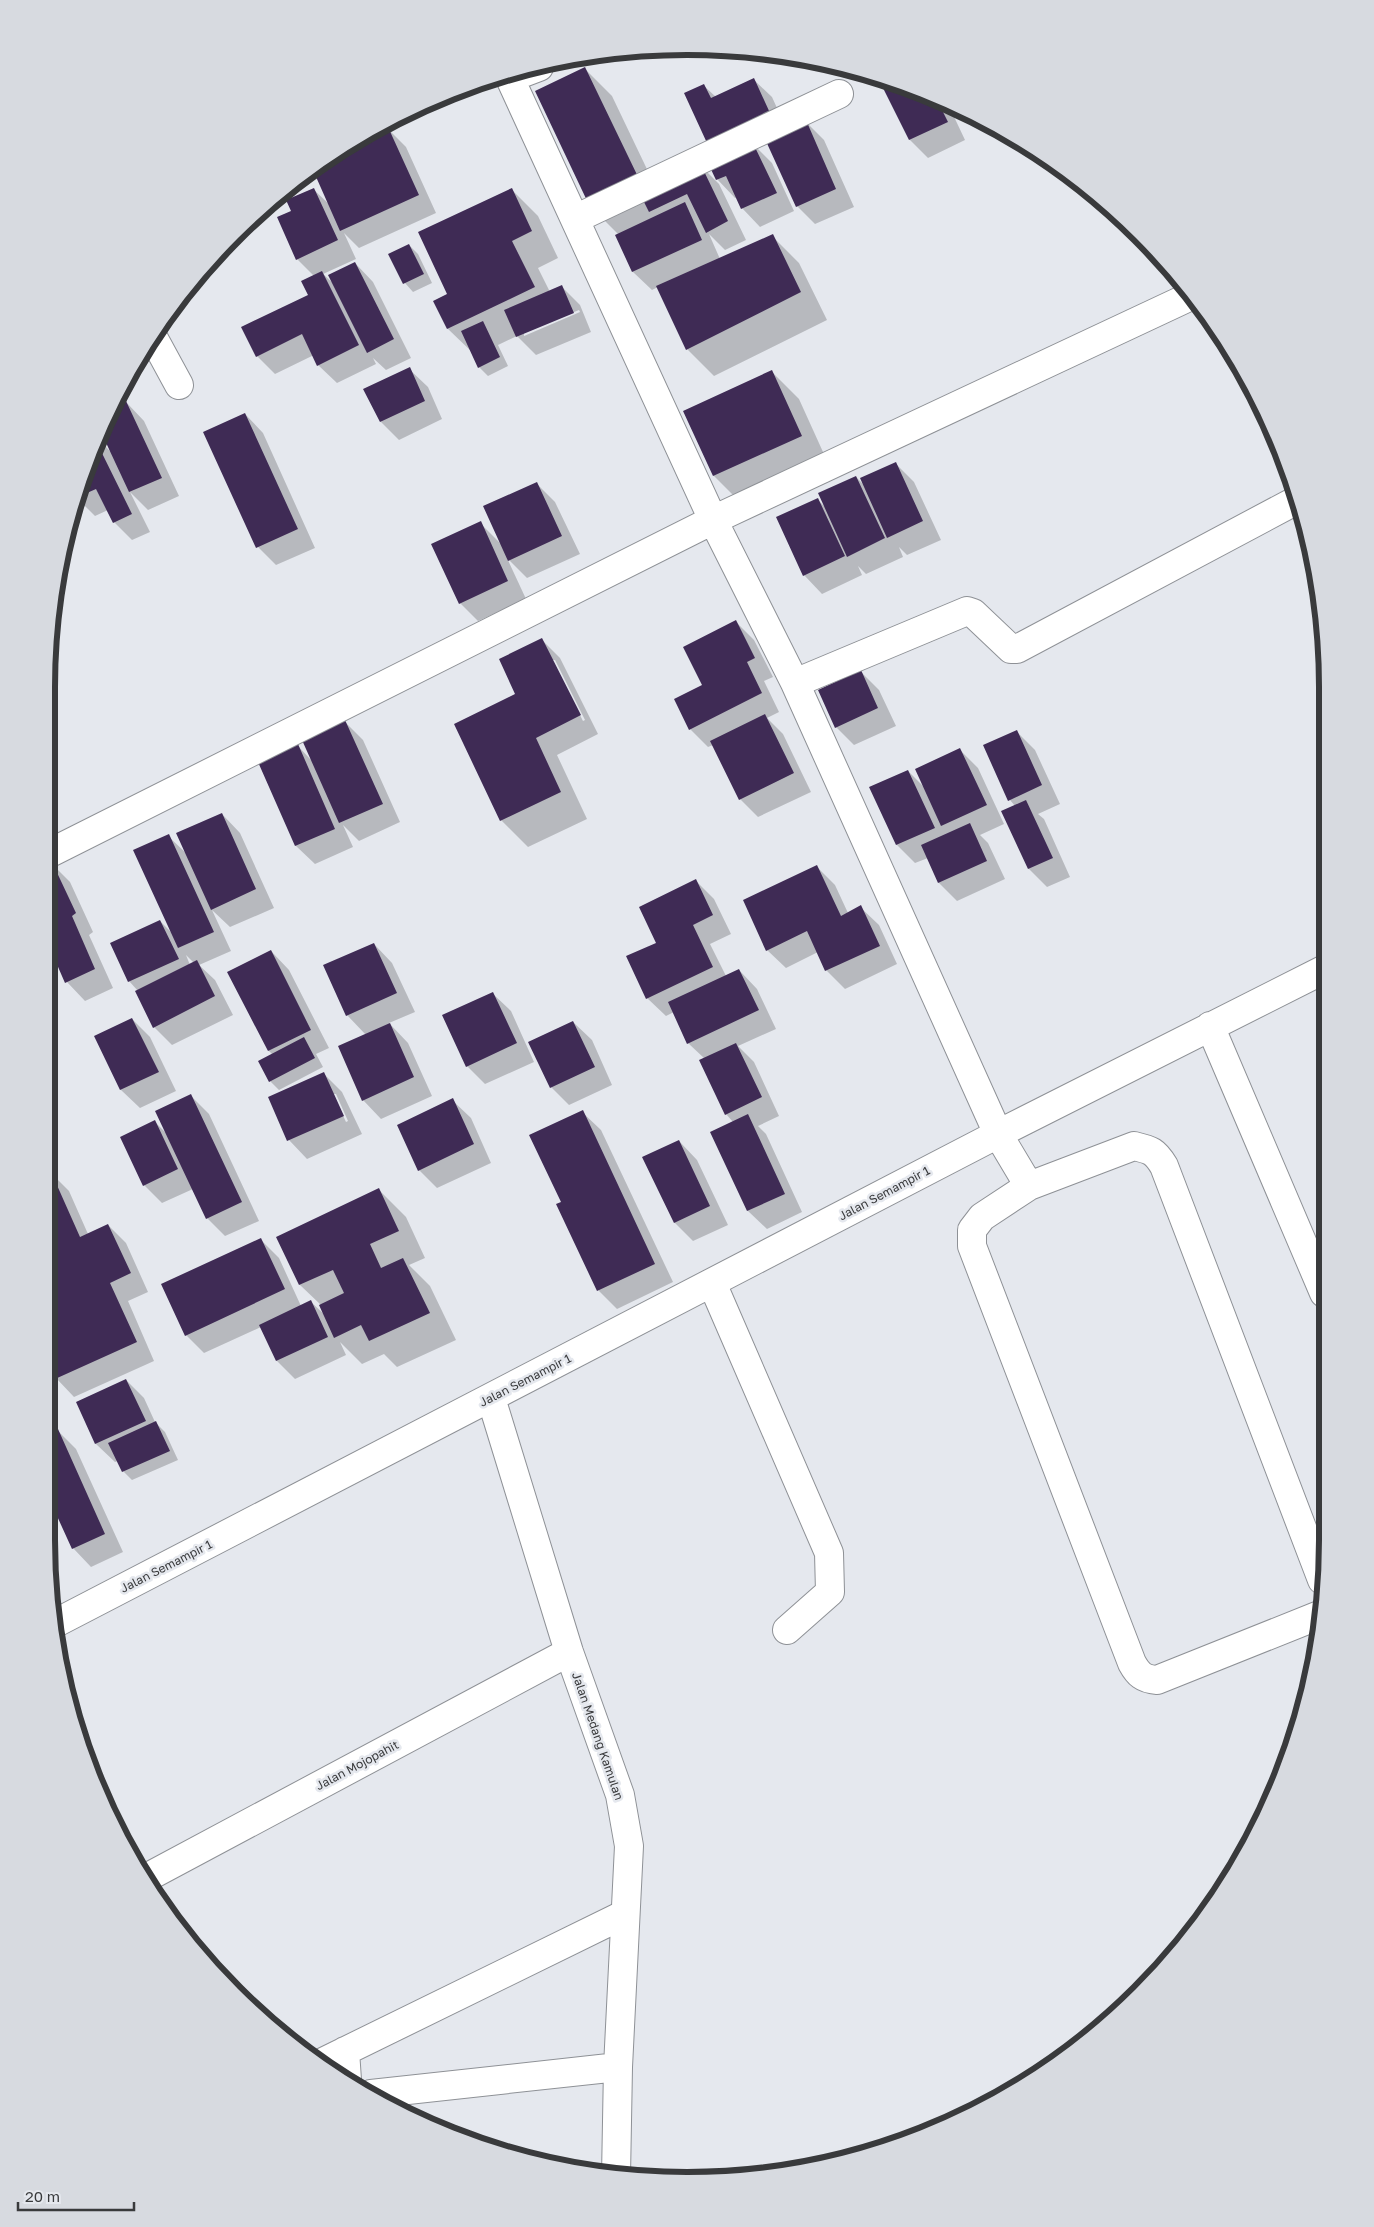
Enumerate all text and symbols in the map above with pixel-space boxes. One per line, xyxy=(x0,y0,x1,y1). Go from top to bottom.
street label: Jalan Semampir 1 xyxy=(836,1163,932,1223)
street label: Jalan Semampir 1 xyxy=(477,1350,574,1410)
street label: Jalan Semampir 1 xyxy=(118,1536,215,1596)
street label: Jalan Medang Kamulan xyxy=(569,1670,627,1802)
street label: Jalan Mojopahit xyxy=(313,1737,401,1793)
scale bar xyxy=(18,2180,134,2212)
text: 20 m xyxy=(25,2187,60,2205)

